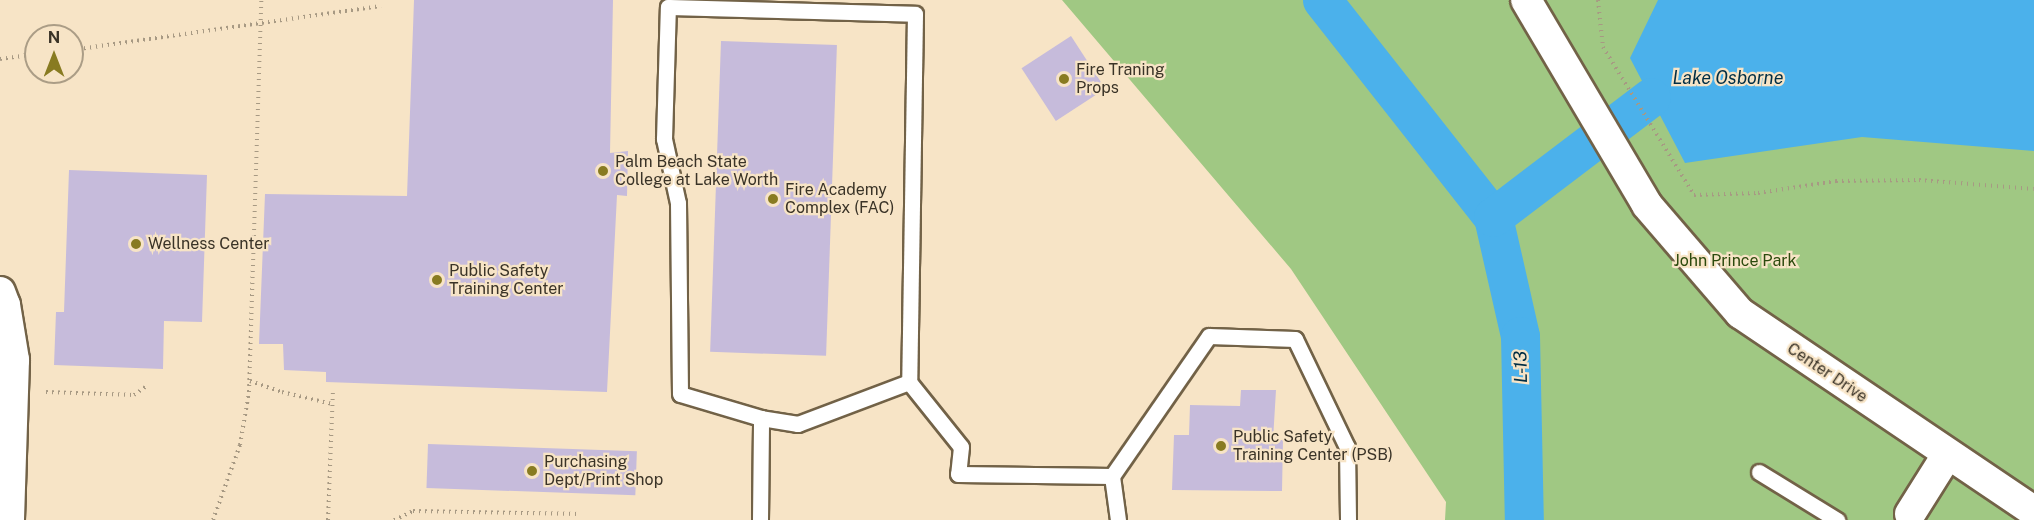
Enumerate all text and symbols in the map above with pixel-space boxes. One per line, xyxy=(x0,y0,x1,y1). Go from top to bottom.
north arrow xyxy=(24,24,84,84)
text: N xyxy=(48,28,60,47)
place label: Fire Traning Props xyxy=(1076,60,1165,98)
water label: Lake Osborne xyxy=(1673,67,1783,89)
marker: Fire Traning Props xyxy=(1057,72,1071,86)
place label: Palm Beach State College at Lake Worth xyxy=(615,152,779,190)
marker: Palm Beach State College at Lake Worth xyxy=(596,164,610,178)
place label: Fire Academy Complex (FAC) xyxy=(785,180,894,218)
marker: Fire Academy Complex (FAC) xyxy=(766,192,780,206)
place label: Wellness Center xyxy=(148,234,270,254)
marker: Wellness Center xyxy=(129,237,143,251)
park label: John Prince Park xyxy=(1673,251,1797,271)
place label: Public Safety Training Center xyxy=(449,261,563,299)
marker: Public Safety Training Center xyxy=(430,273,444,287)
street label: Center Drive xyxy=(1783,339,1871,407)
water label: L-13 xyxy=(1510,351,1532,383)
place label: Public Safety Training Center (PSB) xyxy=(1233,427,1393,465)
marker: Public Safety Training Center (PSB) xyxy=(1214,439,1228,453)
place label: Purchasing Dept/Print Shop xyxy=(544,452,663,490)
marker: Purchasing Dept/Print Shop xyxy=(525,464,539,478)

